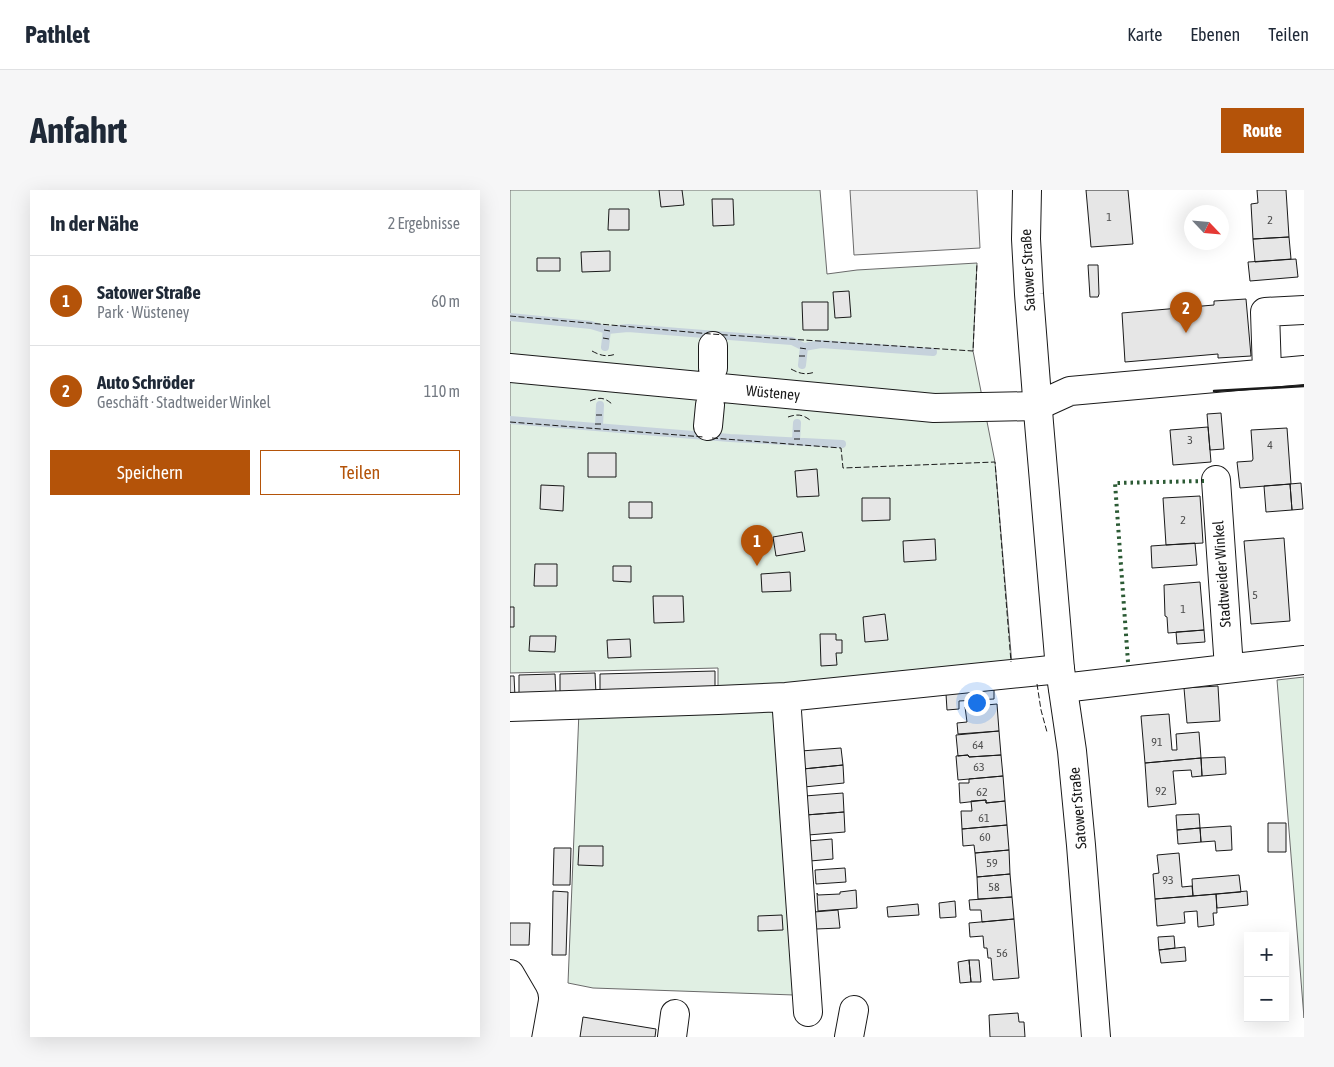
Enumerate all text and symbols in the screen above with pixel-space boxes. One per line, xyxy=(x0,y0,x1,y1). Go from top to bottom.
text: Pathlet xyxy=(25,21,90,48)
text: Karte xyxy=(1127,24,1162,45)
text: Ebenen xyxy=(1190,24,1240,45)
text: Teilen xyxy=(1268,24,1309,45)
button: Route xyxy=(1221,108,1304,153)
text: Anfahrt xyxy=(30,110,127,150)
north arrow xyxy=(1184,205,1229,250)
house number: 1 xyxy=(1106,210,1112,224)
text: In der Nähe xyxy=(50,211,139,235)
house number: 2 xyxy=(1267,213,1273,227)
text: 2 Ergebnisse xyxy=(388,214,460,232)
street label: Satower Straße xyxy=(1017,228,1038,311)
text: Satower Straße xyxy=(97,281,201,303)
text: 1 xyxy=(62,292,70,310)
text: 60 m xyxy=(431,292,460,310)
pin: 2 xyxy=(1170,292,1202,333)
text: Park · Wüsteney xyxy=(97,303,189,321)
text: Auto Schröder xyxy=(97,371,194,393)
text: 2 xyxy=(62,382,70,400)
text: 110 m xyxy=(424,382,460,400)
street label: Wüsteney xyxy=(745,382,801,403)
text: Geschäft · Stadtweider Winkel xyxy=(97,393,271,411)
house number: 3 xyxy=(1187,433,1193,447)
house number: 4 xyxy=(1267,438,1273,452)
button: Speichern xyxy=(50,450,250,495)
button: Teilen xyxy=(260,450,460,495)
house number: 2 xyxy=(1180,513,1186,527)
street label: Stadtweider Winkel xyxy=(1209,520,1234,628)
pin: 1 xyxy=(741,525,773,566)
house number: 5 xyxy=(1252,588,1258,602)
house number: 1 xyxy=(1180,602,1186,616)
your location xyxy=(964,690,990,716)
house number: 91 xyxy=(1151,735,1163,749)
house number: 64 xyxy=(972,738,984,752)
house number: 63 xyxy=(973,760,985,774)
street label: Satower Straße xyxy=(1065,766,1090,850)
house number: 92 xyxy=(1155,784,1167,798)
house number: 62 xyxy=(976,785,988,799)
house number: 61 xyxy=(978,811,990,825)
house number: 60 xyxy=(979,830,991,844)
house number: 59 xyxy=(986,856,998,870)
house number: 93 xyxy=(1162,873,1174,887)
house number: 58 xyxy=(988,880,1000,894)
map controls xyxy=(1244,932,1289,1022)
button: + xyxy=(1244,932,1289,977)
house number: 56 xyxy=(996,946,1008,960)
button: − xyxy=(1244,977,1289,1022)

